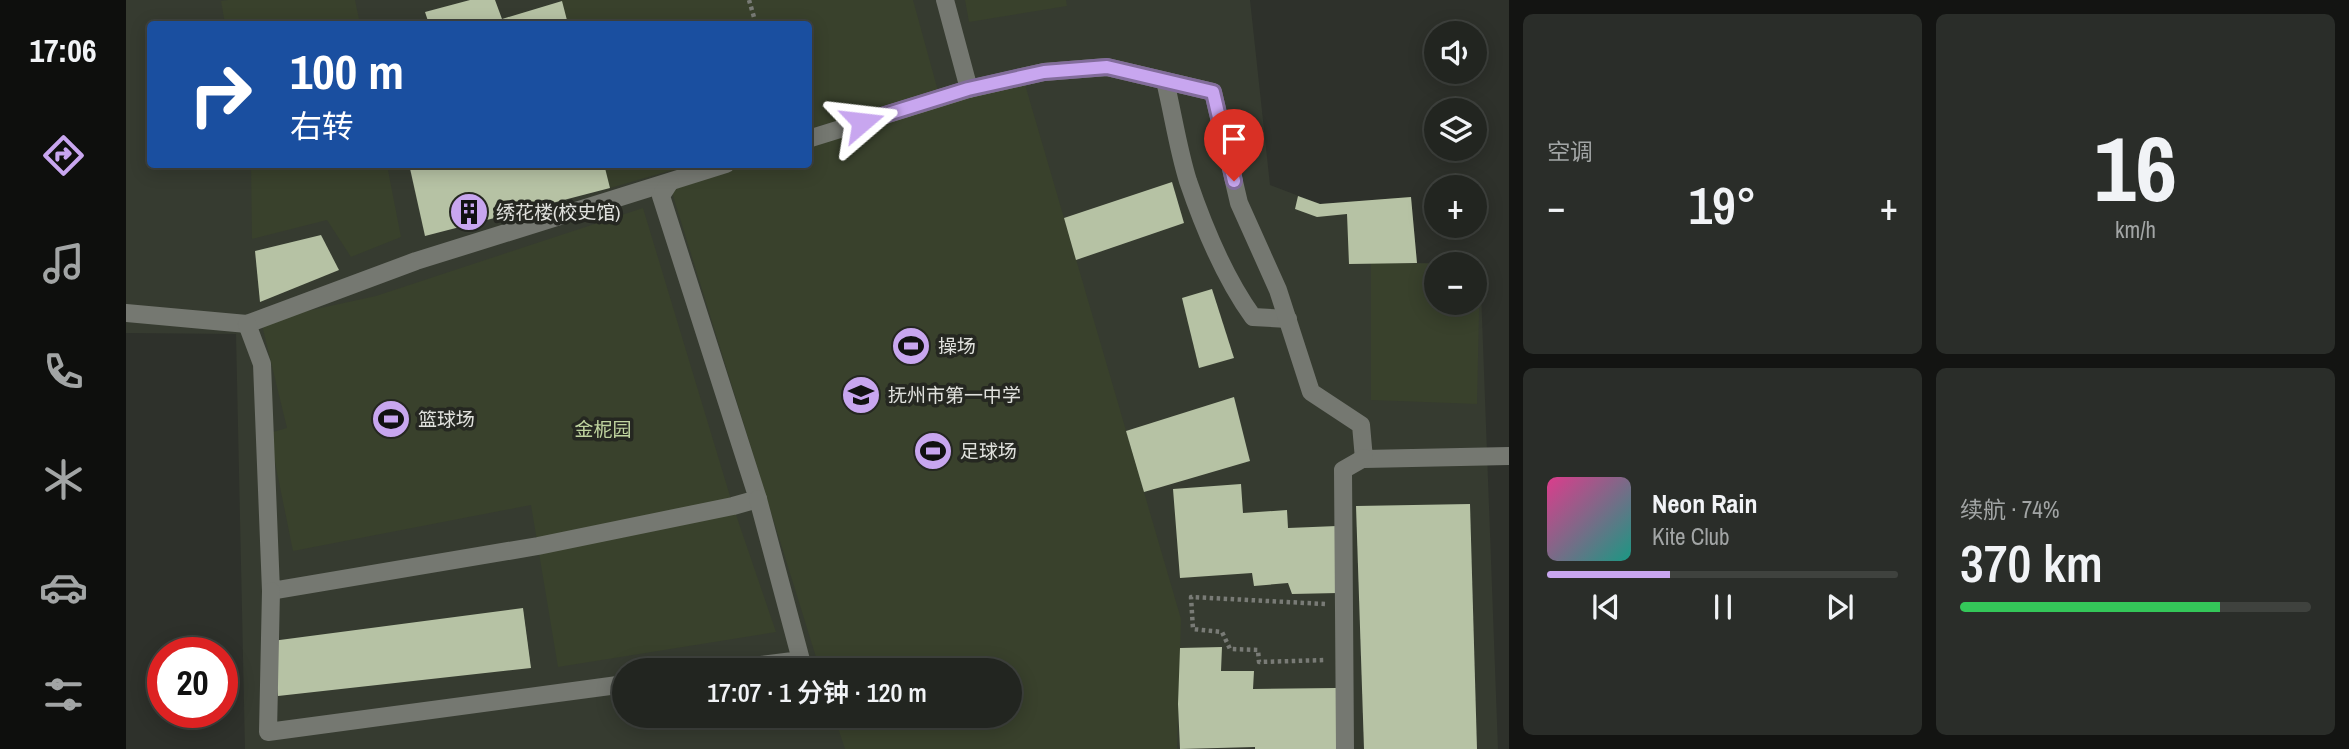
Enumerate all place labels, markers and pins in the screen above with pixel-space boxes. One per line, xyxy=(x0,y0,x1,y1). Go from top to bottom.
pin xyxy=(1204,109,1264,181)
building icon: 绣花楼(校史馆) xyxy=(448,191,490,233)
place label: 绣花楼(校史馆) xyxy=(496,199,620,225)
sports icon: 操场 xyxy=(890,325,932,367)
place label: 操场 xyxy=(938,333,976,359)
school or university icon: 抚州市第一中学 xyxy=(840,374,882,416)
place label: 抚州市第一中学 xyxy=(888,382,1021,408)
sports icon: 篮球场 xyxy=(370,398,412,440)
place label: 篮球场 xyxy=(418,406,475,432)
sports icon: 足球场 xyxy=(912,430,954,472)
place label: 足球场 xyxy=(960,438,1017,464)

